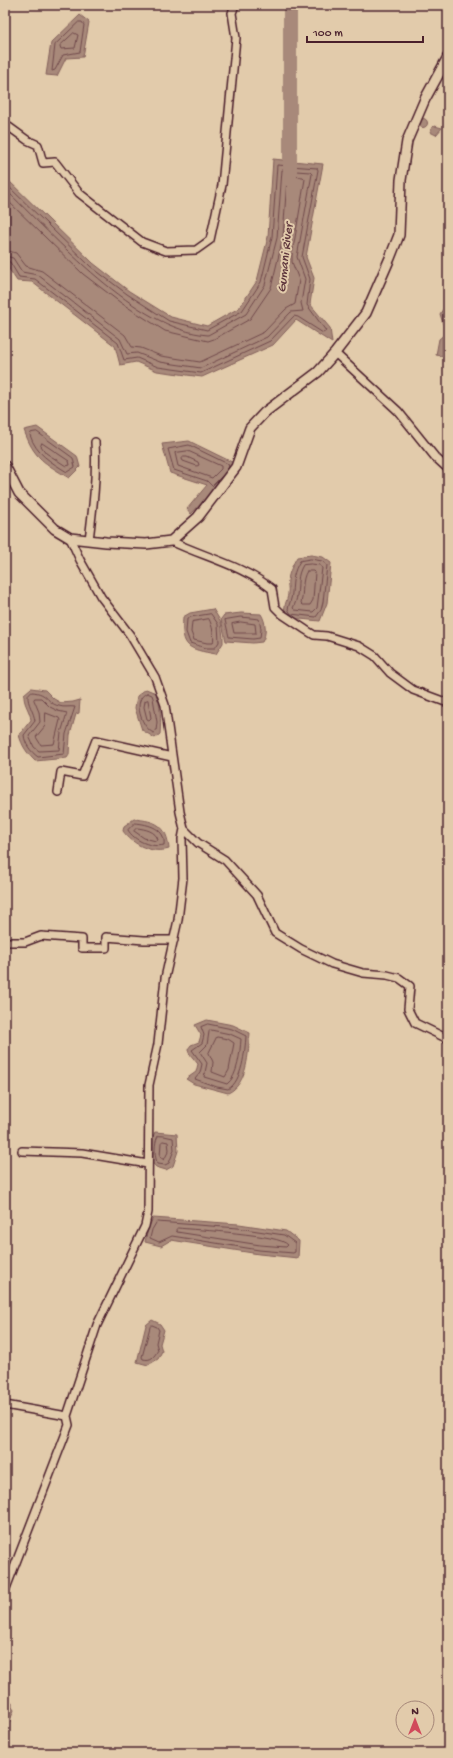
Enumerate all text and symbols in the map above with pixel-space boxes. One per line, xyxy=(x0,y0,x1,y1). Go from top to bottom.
scale bar xyxy=(307,18,423,44)
text: 100 m xyxy=(312,27,343,41)
water label: Gumani River xyxy=(275,220,297,293)
north arrow xyxy=(395,1700,435,1740)
text: N xyxy=(411,1706,419,1718)

